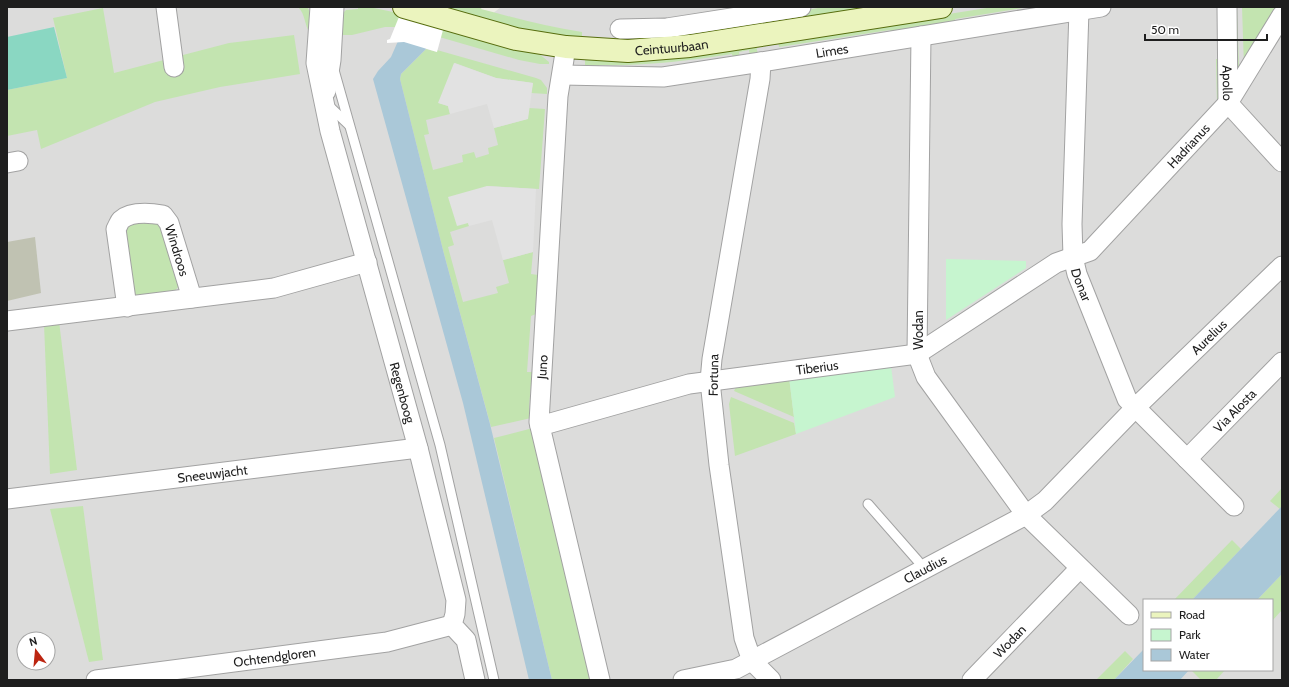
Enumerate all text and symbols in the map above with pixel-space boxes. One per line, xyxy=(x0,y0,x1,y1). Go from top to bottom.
scale bar xyxy=(1145,16,1267,42)
text: 50 m xyxy=(1151,22,1179,37)
street label: Ceintuurbaan xyxy=(634,35,709,58)
street label: Limes xyxy=(814,40,850,61)
street label: Apollo xyxy=(1220,65,1236,101)
street label: Hadrianus xyxy=(1164,120,1213,171)
street label: Windroos xyxy=(162,222,193,279)
street label: Donar xyxy=(1068,267,1095,304)
street label: Wodan xyxy=(910,310,926,350)
street label: Aurelius xyxy=(1188,316,1230,358)
street label: Fortuna xyxy=(705,353,721,396)
street label: Juno xyxy=(533,354,551,381)
street label: Tiberius xyxy=(795,356,840,378)
street label: Regenboog xyxy=(387,360,419,425)
street label: Via Alosta xyxy=(1210,385,1260,436)
street label: Sneeuwjacht xyxy=(176,461,249,486)
street label: Claudius xyxy=(901,550,950,587)
legend xyxy=(1143,599,1273,671)
text: Road xyxy=(1179,607,1205,622)
street label: Wodan xyxy=(990,621,1029,661)
text: Park xyxy=(1179,627,1201,642)
north arrow xyxy=(16,631,56,671)
text: N xyxy=(28,634,39,649)
street label: Ochtendgloren xyxy=(232,643,317,670)
text: Water xyxy=(1179,647,1210,662)

